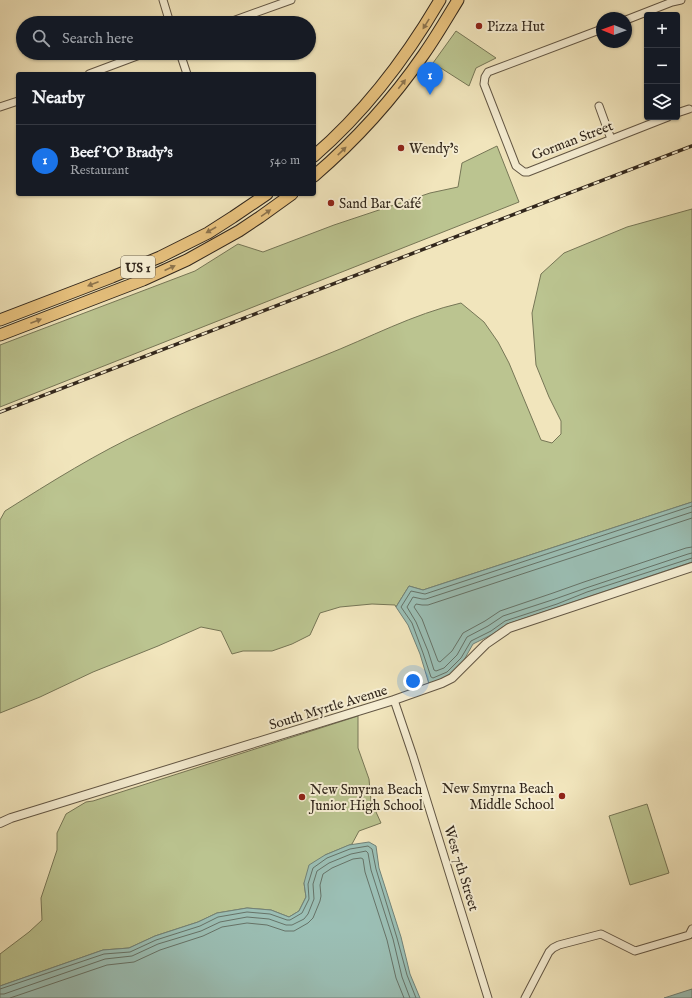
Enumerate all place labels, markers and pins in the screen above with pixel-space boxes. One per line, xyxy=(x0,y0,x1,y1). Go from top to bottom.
place label: Pizza Hut xyxy=(487,18,545,36)
marker: Pizza Hut xyxy=(474,21,484,31)
pin: 1 xyxy=(417,62,443,95)
place label: Wendy's xyxy=(409,140,459,158)
marker: Wendy's xyxy=(396,143,406,153)
place label: Sand Bar Café xyxy=(339,195,422,213)
marker: Sand Bar Café xyxy=(326,198,336,208)
place label: New Smyrna Beach Middle School xyxy=(442,780,555,814)
place label: New Smyrna Beach Junior High School xyxy=(308,781,423,815)
marker: New Smyrna Beach Middle School xyxy=(557,791,567,801)
marker: New Smyrna Beach Junior High School xyxy=(297,792,307,802)

